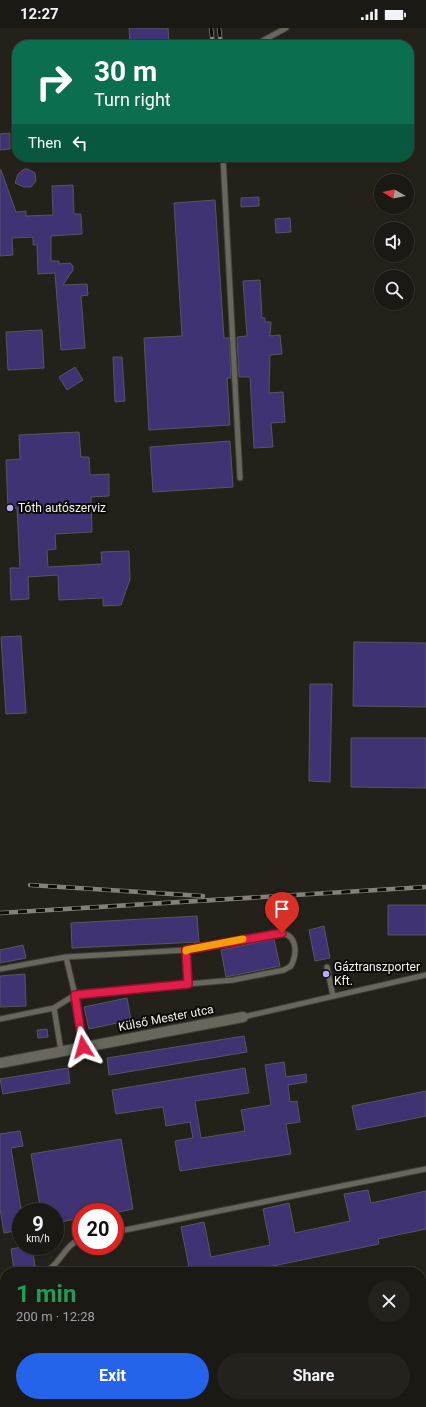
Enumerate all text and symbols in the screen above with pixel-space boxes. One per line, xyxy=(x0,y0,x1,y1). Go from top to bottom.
text: 12:27 xyxy=(20,5,59,23)
text: 30 m xyxy=(94,55,157,88)
icon: right xyxy=(28,56,80,108)
text: Turn right xyxy=(94,89,171,110)
icon: left xyxy=(69,132,91,154)
text: Then xyxy=(28,134,61,152)
north arrow xyxy=(374,174,414,214)
map controls xyxy=(374,174,414,310)
button: sound xyxy=(374,222,414,262)
button: search xyxy=(374,270,414,310)
place label: Tóth autószerviz xyxy=(18,501,106,515)
marker: Tóth autószerviz xyxy=(5,503,15,513)
pin xyxy=(265,892,299,933)
icon: arrive xyxy=(271,898,293,920)
place label: Gáztranszporter Kft. xyxy=(334,960,420,988)
marker: Gáztranszporter Kft. xyxy=(321,969,331,979)
street label: Külső Mester utca xyxy=(117,1002,215,1034)
position arrow xyxy=(62,1026,104,1068)
speed limit sign: 20 xyxy=(72,1203,124,1255)
text: 9 xyxy=(32,1212,44,1236)
text: km/h xyxy=(26,1233,50,1244)
text: 1 min xyxy=(16,1280,76,1308)
button: close xyxy=(368,1280,410,1322)
text: 200 m · 12:28 xyxy=(16,1309,95,1324)
button: Exit xyxy=(16,1353,209,1399)
button: Share xyxy=(217,1353,410,1399)

